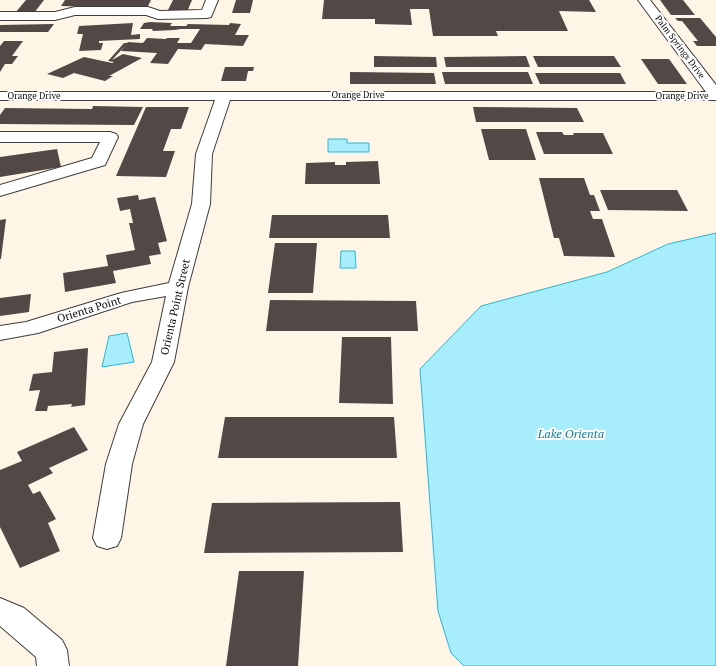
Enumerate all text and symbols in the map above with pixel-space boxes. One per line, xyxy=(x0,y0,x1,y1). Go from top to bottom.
street label: Palm Springs Drive xyxy=(652,13,708,81)
street label: Orange Drive xyxy=(332,89,385,101)
street label: Orange Drive xyxy=(8,90,61,102)
street label: Orange Drive xyxy=(656,90,709,102)
street label: Orienta Point Street xyxy=(157,258,193,356)
street label: Orienta Point xyxy=(55,293,123,325)
water label: Lake Orienta xyxy=(537,426,604,441)

